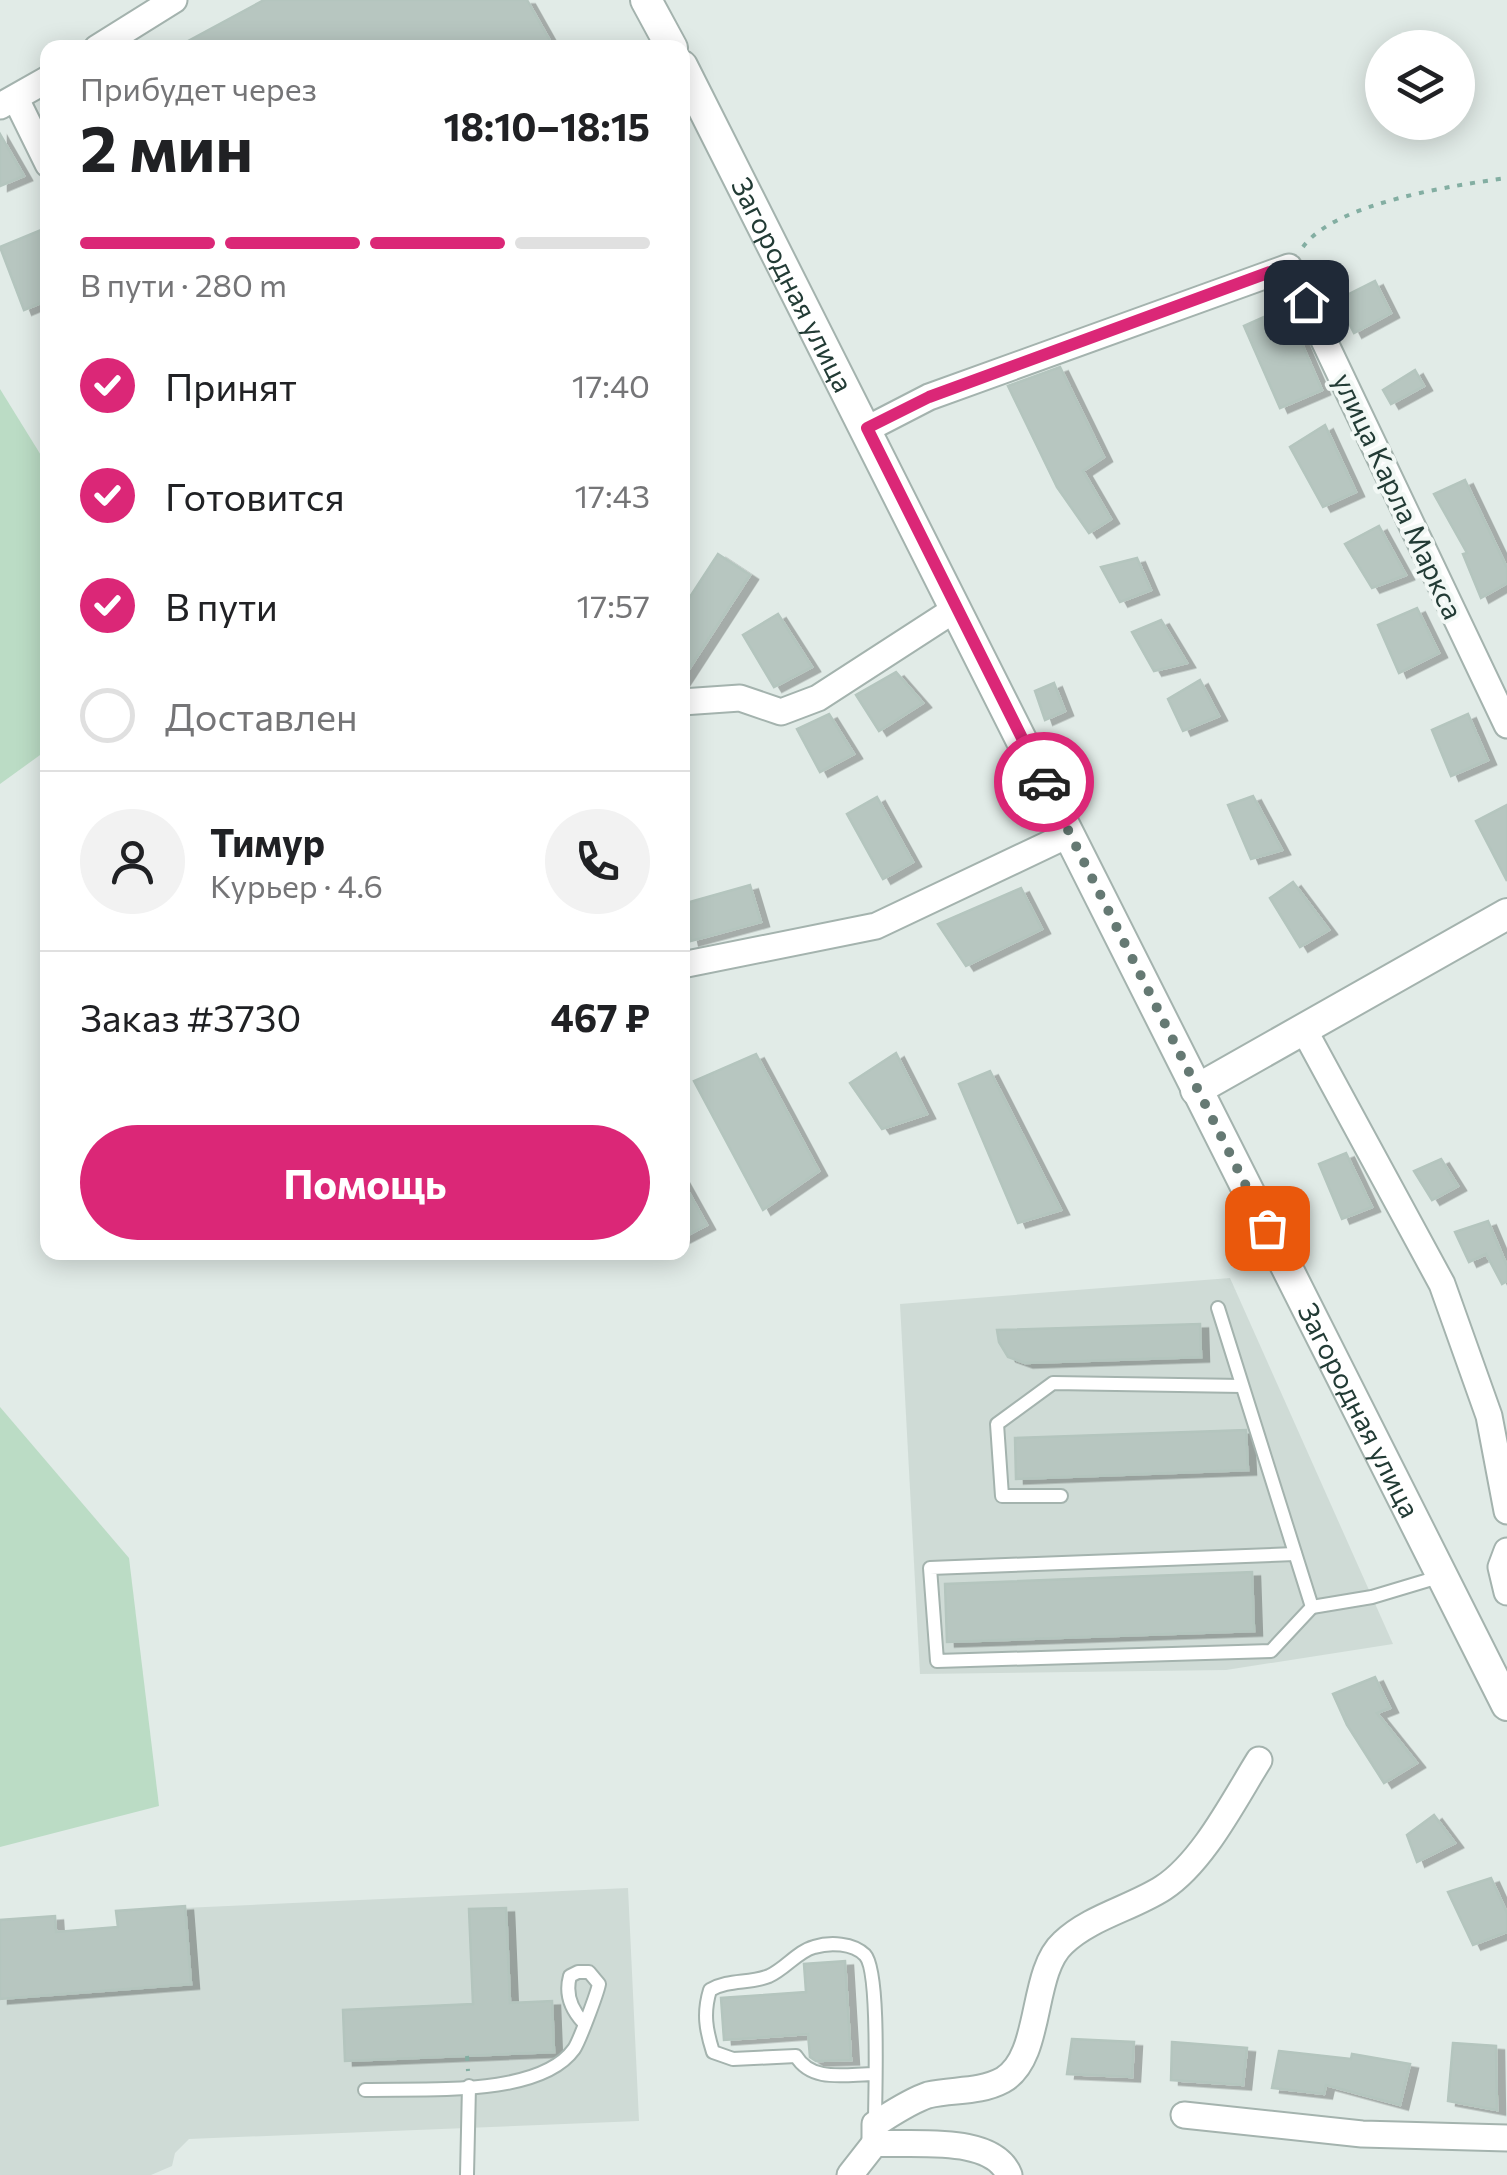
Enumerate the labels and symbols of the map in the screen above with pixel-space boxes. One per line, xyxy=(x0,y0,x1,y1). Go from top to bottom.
street label: Загородная улица xyxy=(725,171,861,397)
pin xyxy=(1264,260,1349,345)
street label: улица Карла Маркса xyxy=(1327,367,1471,624)
courier xyxy=(994,732,1094,832)
pin xyxy=(1225,1186,1310,1271)
street label: Загородная улица xyxy=(1291,1297,1428,1523)

